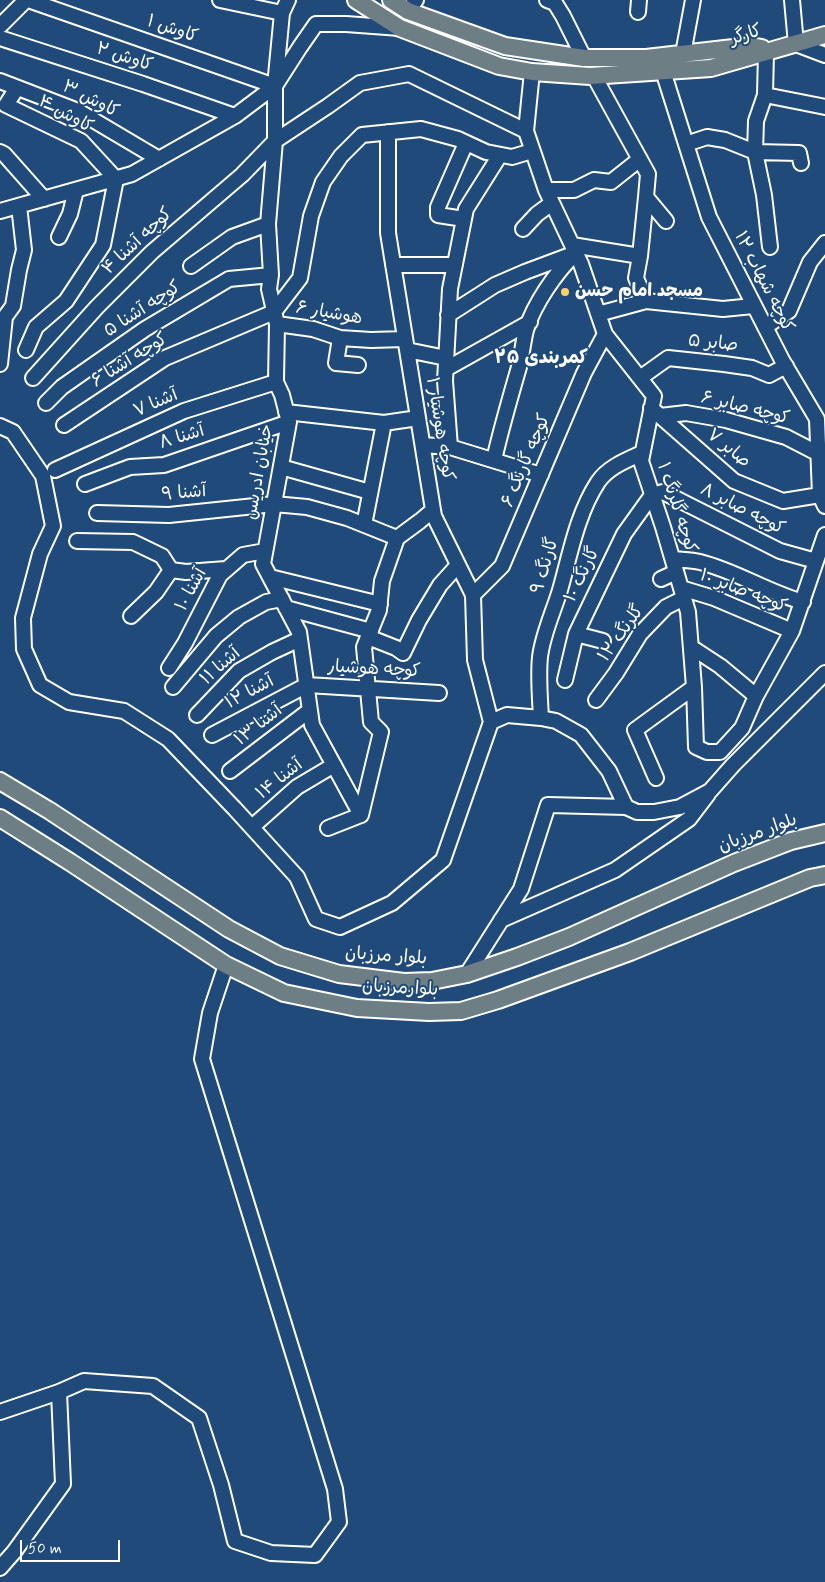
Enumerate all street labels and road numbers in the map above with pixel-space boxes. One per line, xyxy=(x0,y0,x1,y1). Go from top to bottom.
street label: کاوش ۱ xyxy=(144,11,200,49)
street label: کارگر xyxy=(727,21,765,51)
street label: کاوش ۲ xyxy=(93,39,155,77)
street label: کاوش ۳ xyxy=(58,77,122,123)
street label: کاوش ۴ xyxy=(34,91,96,139)
street label: کوچه آشنا ۴ xyxy=(98,204,178,280)
street label: کوچه شهاب ۱۲ xyxy=(728,228,798,336)
street label: کوچه آشنا ۵ xyxy=(100,277,186,343)
street label: هوشیار ۶ xyxy=(294,298,364,330)
street label: کوچه آشنا ۶ xyxy=(88,329,172,393)
street label: صابر ۵ xyxy=(687,331,739,357)
street label: کوچه هوشیار ۱ xyxy=(420,376,458,482)
street label: آشنا ۷ xyxy=(131,385,181,423)
street label: کوچه صابر ۶ xyxy=(699,388,791,430)
street label: کوچه گارنگ ۶ xyxy=(498,411,556,511)
street label: آشنا ۸ xyxy=(157,421,207,455)
street label: خیابان ادریس xyxy=(241,423,279,521)
street label: صابر ۷ xyxy=(702,425,754,473)
street label: کوچه گلرنگ ۱ xyxy=(651,460,701,556)
street label: کوچه صابر ۸ xyxy=(696,479,788,541)
street label: آشنا ۹ xyxy=(161,481,207,507)
street label: گارنگ ۹ xyxy=(527,535,565,597)
street label: گارنگ ۱۰ xyxy=(560,544,606,606)
street label: آشنا ۱۰ xyxy=(171,565,213,615)
street label: کوچه صابر ۱۰ xyxy=(696,565,790,619)
street label: گلرنگ ۱۲ xyxy=(594,601,650,667)
street label: آشنا ۱۱ xyxy=(196,644,246,690)
street label: کوچه هوشیار xyxy=(327,657,421,683)
street label: آشنا ۱۲ xyxy=(222,671,278,715)
street label: آشنا ۱۳ xyxy=(231,701,287,751)
street label: آشنا ۱۴ xyxy=(252,755,308,805)
street label: بلوار مرزبان xyxy=(716,810,800,858)
street label: بلوار مرزبان xyxy=(344,943,428,971)
street label: بلوارمرزبان xyxy=(361,976,439,1002)

